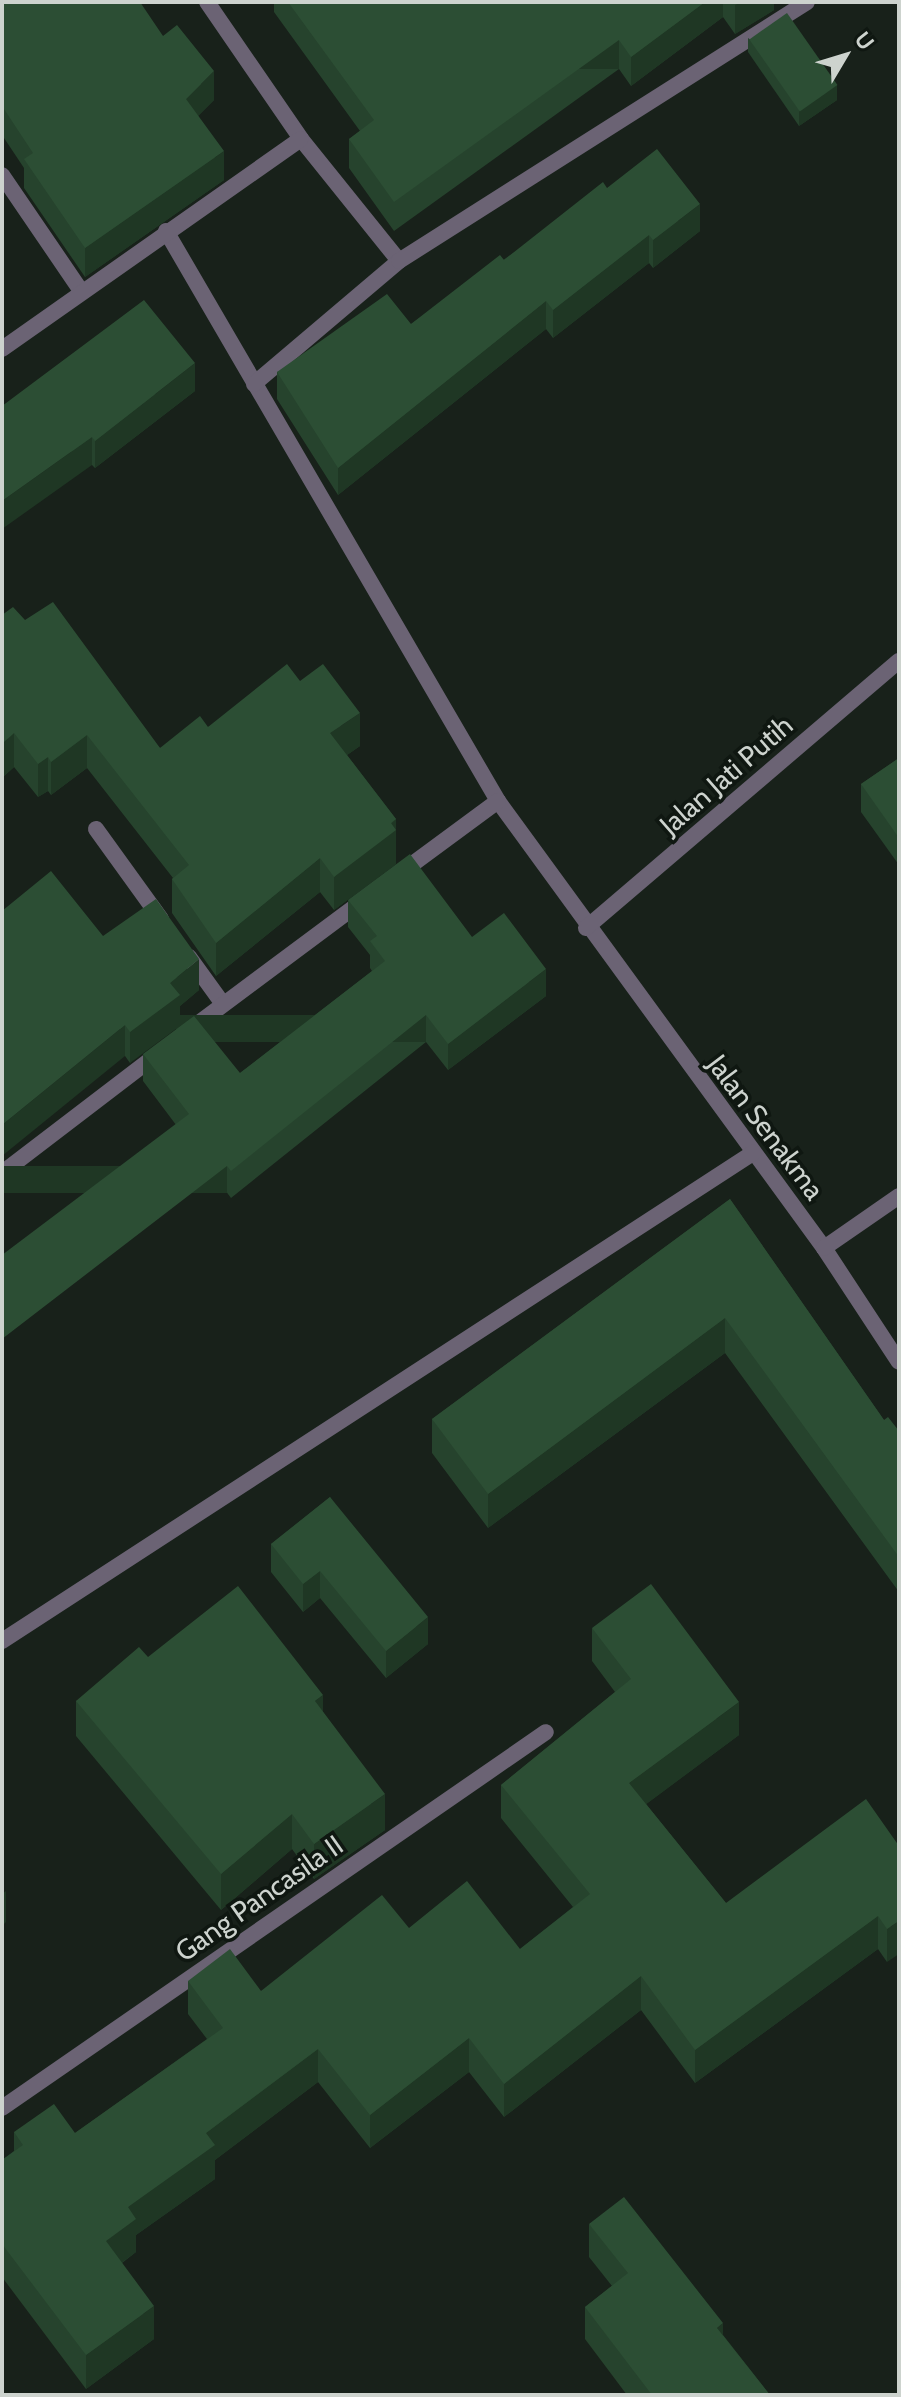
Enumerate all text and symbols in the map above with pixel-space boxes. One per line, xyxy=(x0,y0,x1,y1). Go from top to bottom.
north arrow xyxy=(805,16,885,96)
text: U xyxy=(849,26,880,55)
street label: Jalan Jati Putih xyxy=(653,708,799,842)
street label: Jalan Senakma xyxy=(701,1048,831,1206)
street label: Gang Pancasila II xyxy=(169,1828,349,1968)

